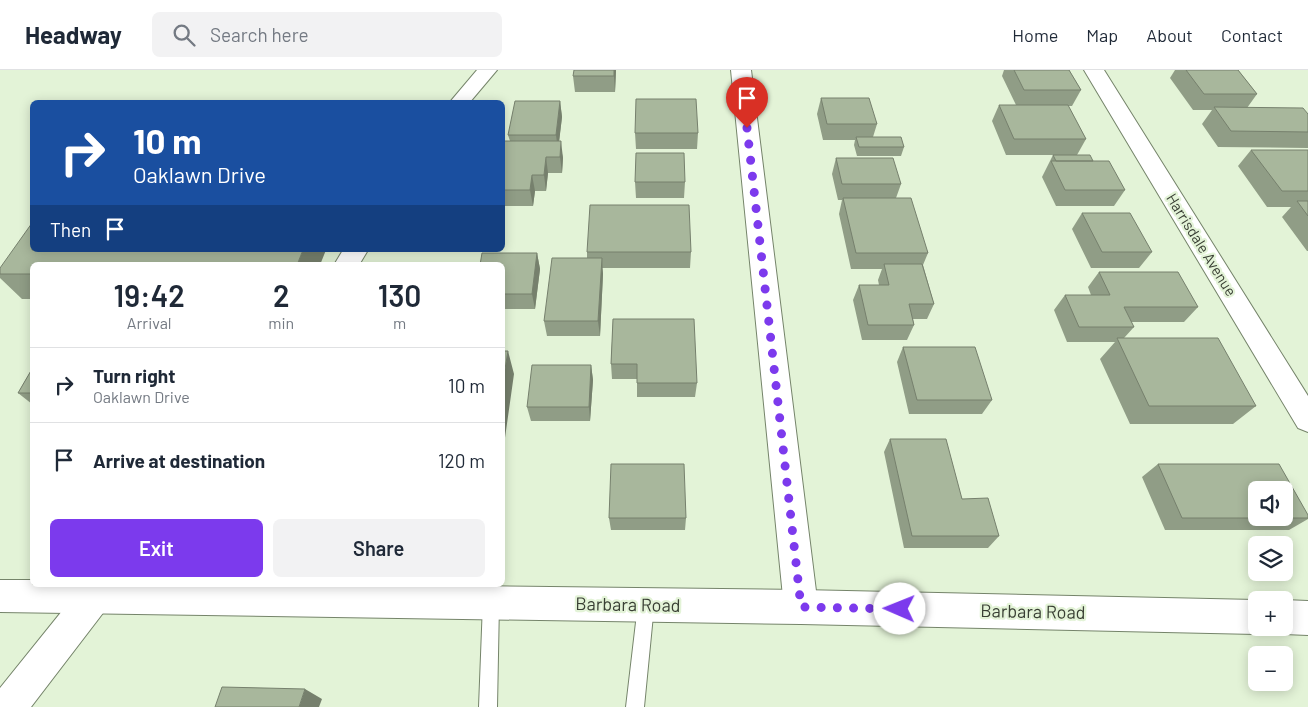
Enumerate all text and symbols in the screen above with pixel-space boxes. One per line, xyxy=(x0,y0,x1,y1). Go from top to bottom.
search box xyxy=(152,12,502,57)
text: Headway xyxy=(25,20,122,49)
icon: search xyxy=(170,21,198,49)
text: Search here xyxy=(210,23,309,46)
text: Home xyxy=(1012,24,1058,46)
text: Map xyxy=(1086,24,1118,46)
text: About xyxy=(1146,24,1193,46)
text: Contact xyxy=(1221,24,1283,46)
pin xyxy=(726,77,768,128)
icon: arrive xyxy=(733,84,761,112)
text: 10 m xyxy=(133,119,202,161)
icon: right xyxy=(50,120,115,185)
text: Oaklawn Drive xyxy=(133,161,266,187)
street label: Harrisdale Avenue xyxy=(1163,190,1241,299)
icon: arrive xyxy=(101,215,129,243)
text: Then xyxy=(50,218,91,241)
text: 19:42 xyxy=(114,277,185,313)
text: 2 xyxy=(273,277,290,313)
text: 130 xyxy=(378,277,421,313)
text: Arrival xyxy=(127,313,172,332)
text: min xyxy=(268,313,294,332)
text: m xyxy=(393,313,406,332)
text: Turn right xyxy=(93,364,175,387)
icon: right xyxy=(50,371,78,399)
text: 10 m xyxy=(448,374,485,397)
text: Oaklawn Drive xyxy=(93,387,190,406)
icon: arrive xyxy=(50,446,78,474)
text: Arrive at destination xyxy=(93,449,265,472)
text: 120 m xyxy=(438,449,485,472)
map controls xyxy=(1248,481,1293,691)
button: sound xyxy=(1248,481,1293,526)
button: Exit xyxy=(50,519,263,577)
button: Share xyxy=(273,519,485,577)
button: layers xyxy=(1248,536,1293,581)
position arrow xyxy=(873,582,925,634)
button: + xyxy=(1248,591,1293,636)
street label: Barbara Road xyxy=(575,592,681,616)
street label: Barbara Road xyxy=(980,599,1086,623)
button: − xyxy=(1248,646,1293,691)

